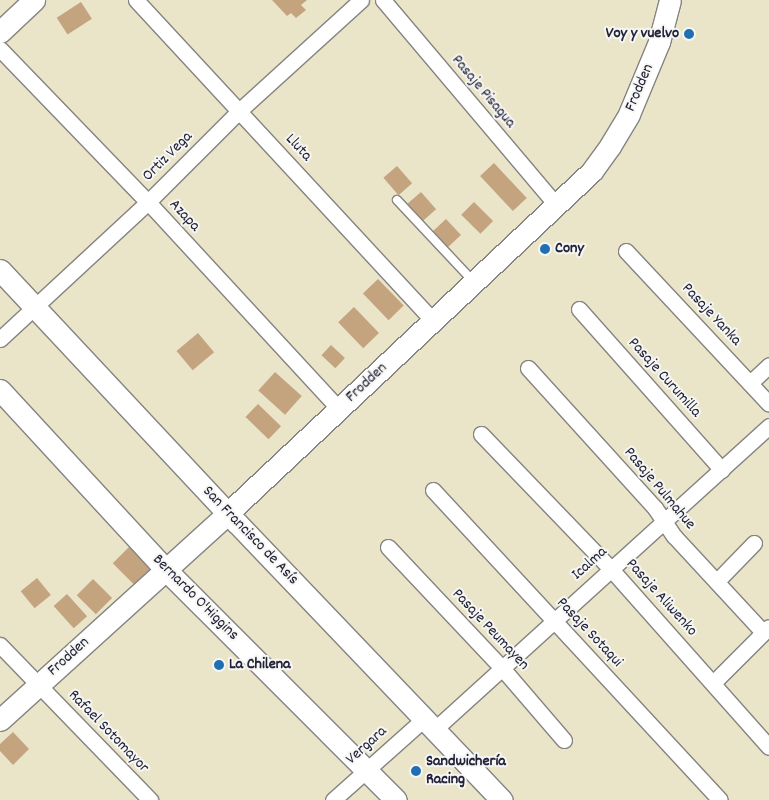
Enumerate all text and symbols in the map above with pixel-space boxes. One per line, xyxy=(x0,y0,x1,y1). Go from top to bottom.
place label: Voy y vuelvo xyxy=(606,24,679,44)
marker: Voy y vuelvo xyxy=(683,28,695,40)
street label: Pasaje Pisagua xyxy=(447,51,519,133)
street label: Frodden xyxy=(621,61,659,115)
street label: Ortiz Vega xyxy=(139,128,197,186)
street label: Lluta xyxy=(281,130,315,166)
street label: Azapa xyxy=(164,196,204,236)
place label: Cony xyxy=(555,239,584,259)
marker: Cony xyxy=(539,243,551,255)
street label: Pasaje Yanka xyxy=(677,280,745,350)
street label: Pasaje Curumilla xyxy=(623,334,705,422)
street label: Frodden xyxy=(342,359,392,407)
street label: Pasaje Pulmahue xyxy=(619,444,699,534)
street label: San Francisco de Asís xyxy=(198,482,302,590)
street label: Icalma xyxy=(568,543,612,585)
street label: Bernardo O'Higgins xyxy=(148,551,242,645)
street label: Pasaje Aliwenko xyxy=(621,555,701,641)
street label: Pasaje Peumayen xyxy=(447,585,533,675)
street label: Pasaje Sotaqui xyxy=(552,594,626,672)
street label: Frodden xyxy=(44,633,94,681)
place label: La Chilena xyxy=(229,655,291,675)
marker: La Chilena xyxy=(213,659,225,671)
street label: Rafael Sotomayor xyxy=(64,686,152,778)
street label: Vergara xyxy=(343,723,391,769)
place label: Sandwichería Racing xyxy=(426,752,506,790)
marker: Sandwichería Racing xyxy=(410,765,422,777)

